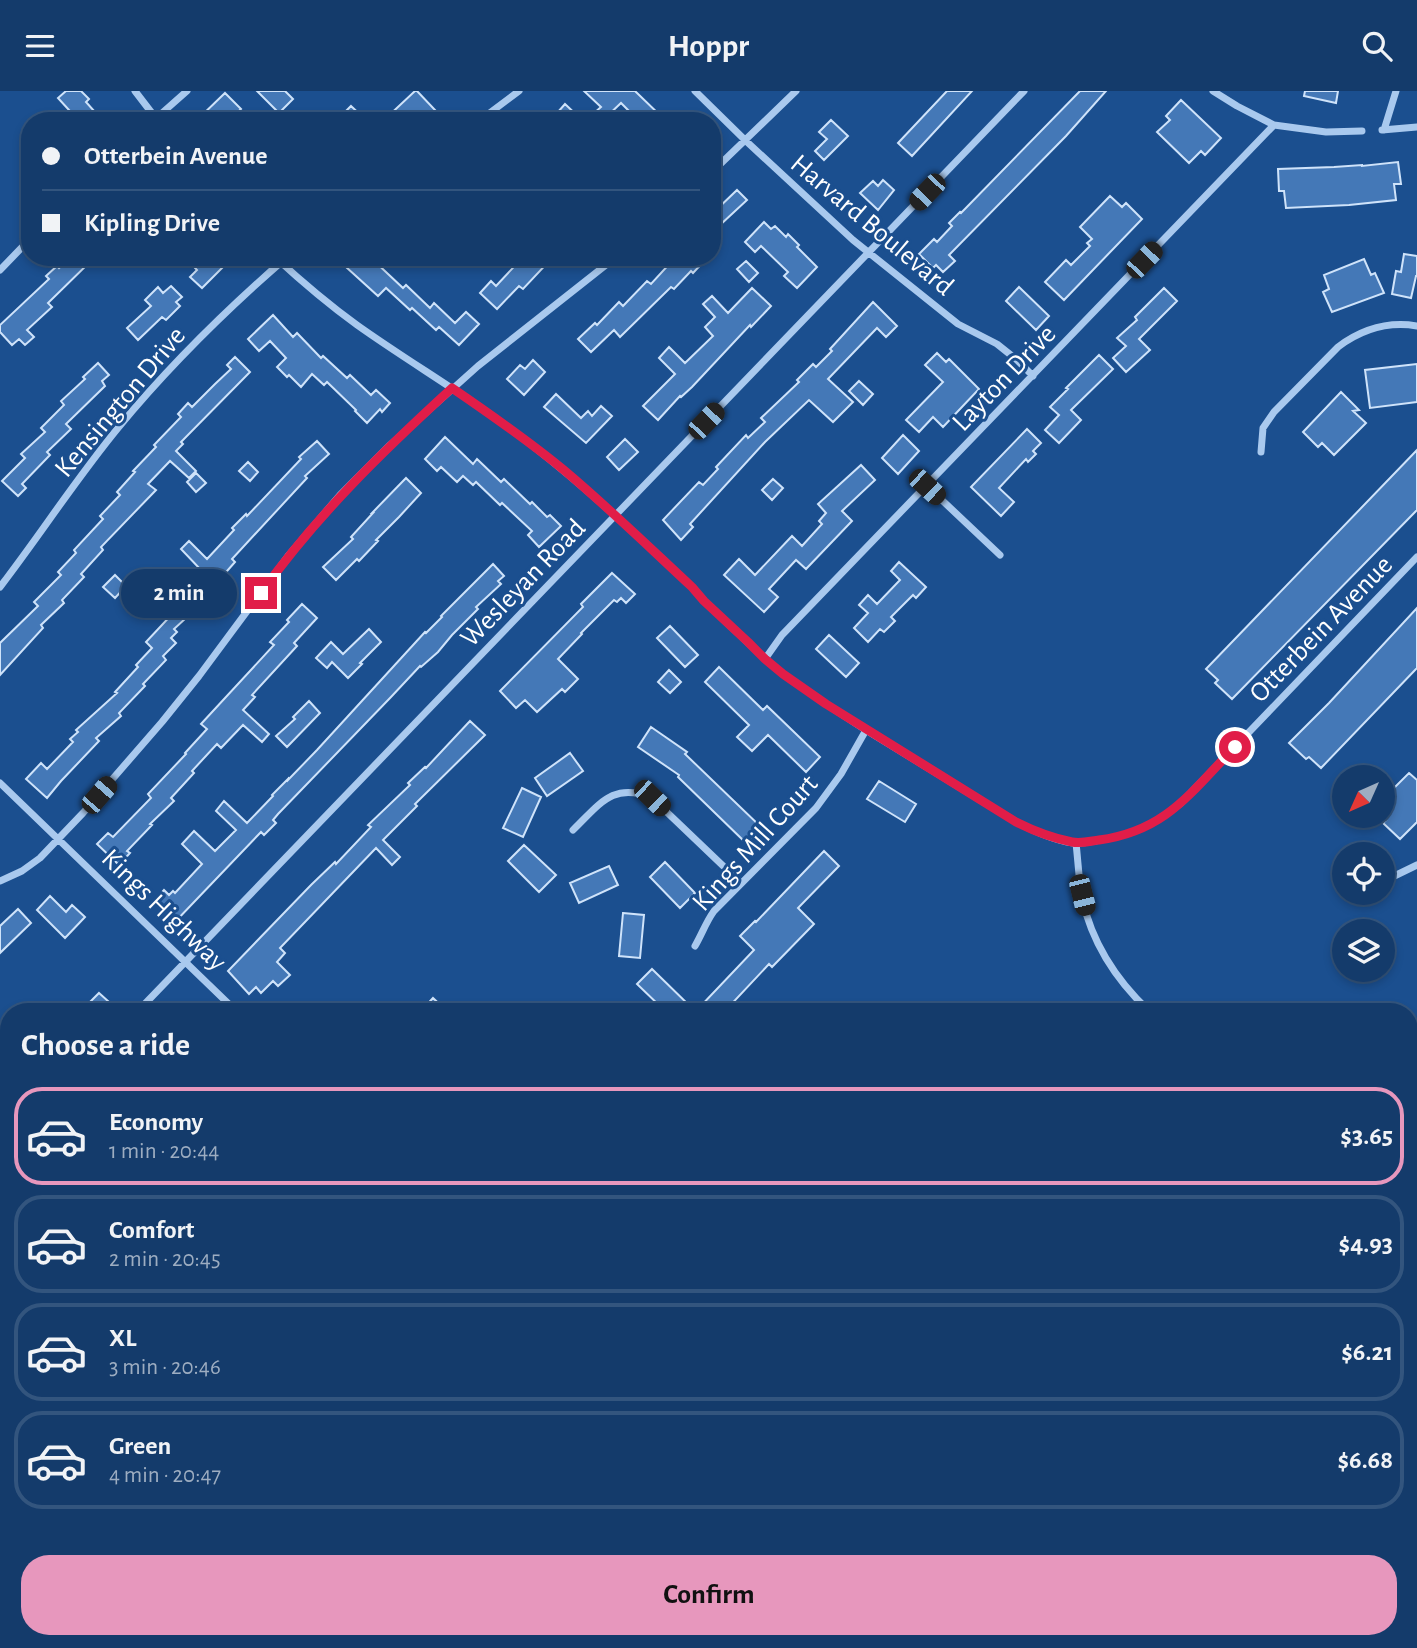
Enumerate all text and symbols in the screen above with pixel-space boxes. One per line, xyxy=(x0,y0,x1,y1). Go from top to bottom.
icon: menu xyxy=(21,27,59,65)
icon: search xyxy=(1358,27,1396,65)
text: Hoppr xyxy=(668,30,749,62)
text: Otterbein Avenue xyxy=(84,143,268,169)
street label: Harvard Boulevard xyxy=(785,150,958,302)
car xyxy=(905,170,950,214)
text: Kipling Drive xyxy=(84,210,220,236)
car xyxy=(1122,238,1167,282)
street label: Layton Drive xyxy=(947,320,1062,437)
street label: Kensington Drive xyxy=(50,322,191,483)
car xyxy=(684,399,729,443)
car xyxy=(905,465,950,509)
street label: Wesleyan Road xyxy=(456,514,591,653)
street label: Otterbein Avenue xyxy=(1245,551,1398,708)
callout: 2 min xyxy=(121,568,236,617)
route end xyxy=(245,577,277,609)
text: 2 min xyxy=(153,582,205,605)
route start xyxy=(1219,731,1251,763)
north arrow xyxy=(1332,765,1395,828)
map controls xyxy=(1332,765,1395,982)
street label: Kings Mill Court xyxy=(687,770,824,917)
car xyxy=(78,772,121,818)
car xyxy=(630,776,675,820)
button: locate xyxy=(1332,842,1395,905)
street label: Kings Highway xyxy=(96,844,232,977)
car xyxy=(1067,872,1098,918)
button: layers xyxy=(1332,919,1395,982)
text: Choose a ride xyxy=(21,1029,190,1061)
icon: car xyxy=(25,1105,88,1168)
text: Economy xyxy=(109,1109,203,1135)
text: $3.65 xyxy=(1340,1123,1393,1149)
text: 1 min · 20:44 xyxy=(109,1140,219,1163)
icon: car xyxy=(25,1213,88,1276)
text: Comfort xyxy=(109,1217,194,1243)
text: $4.93 xyxy=(1339,1231,1393,1257)
text: 2 min · 20:45 xyxy=(109,1248,221,1271)
icon: car xyxy=(25,1321,88,1384)
text: XL xyxy=(109,1325,136,1351)
text: $6.21 xyxy=(1341,1339,1393,1365)
text: 3 min · 20:46 xyxy=(109,1356,221,1379)
icon: car xyxy=(25,1429,88,1492)
text: Green xyxy=(109,1433,171,1459)
text: $6.68 xyxy=(1337,1447,1393,1473)
text: 4 min · 20:47 xyxy=(109,1464,221,1487)
button: Confirm xyxy=(21,1555,1397,1635)

